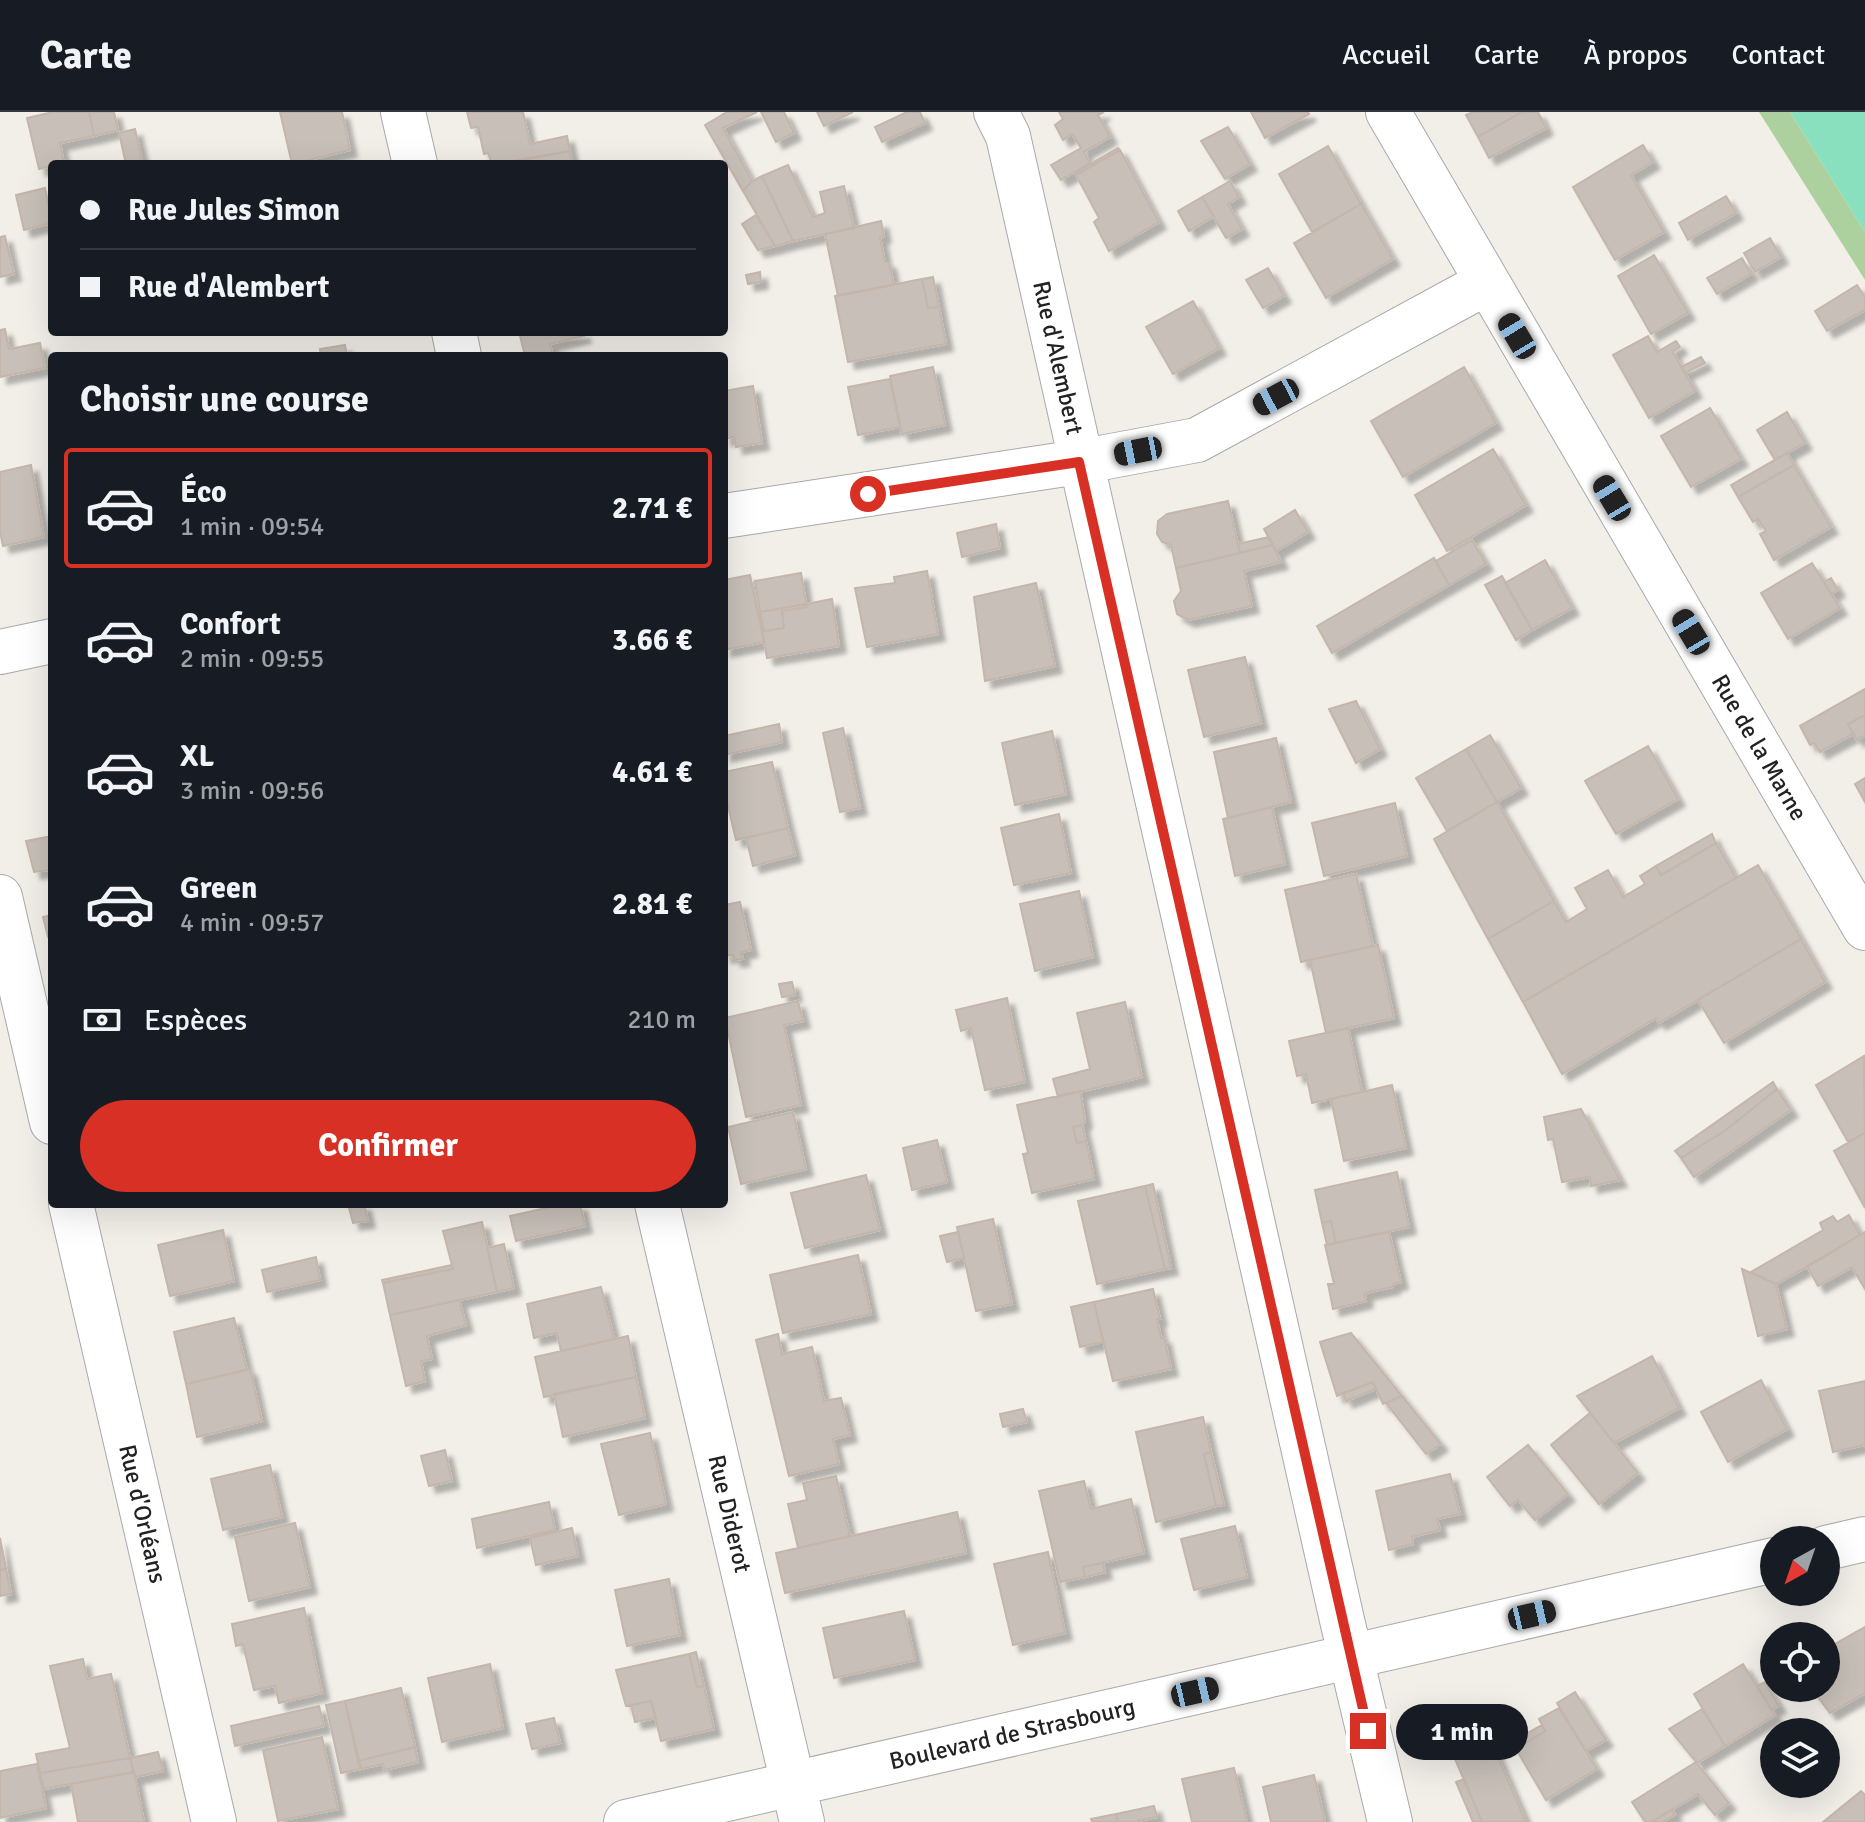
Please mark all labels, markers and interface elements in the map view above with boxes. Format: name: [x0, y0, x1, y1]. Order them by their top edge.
text: Carte: [40, 32, 132, 79]
text: Accueil: [1342, 38, 1430, 72]
text: Carte: [1474, 38, 1539, 72]
text: À propos: [1583, 38, 1688, 72]
text: Contact: [1732, 38, 1825, 72]
text: Rue Jules Simon: [128, 192, 340, 229]
text: Rue d'Alembert: [128, 269, 329, 306]
street label: Rue d'Alembert: [1026, 278, 1090, 437]
car: [1494, 309, 1540, 363]
car: [1249, 375, 1303, 419]
text: Choisir une course: [80, 377, 369, 422]
car: [1112, 435, 1164, 467]
car: [1589, 471, 1635, 525]
icon: car: [84, 472, 156, 544]
text: Éco: [180, 474, 227, 511]
route start: [850, 476, 886, 512]
text: 2.71 €: [612, 490, 692, 527]
text: 1 min · 09:54: [180, 511, 324, 543]
icon: car: [84, 604, 156, 676]
car: [1668, 605, 1714, 659]
text: Confort: [180, 606, 281, 643]
text: 3.66 €: [612, 622, 692, 659]
text: 2 min · 09:55: [180, 643, 324, 675]
street label: Rue de la Marne: [1705, 669, 1814, 826]
icon: car: [84, 736, 156, 808]
text: XL: [180, 738, 214, 775]
text: 4.61 €: [612, 754, 692, 791]
text: 3 min · 09:56: [180, 775, 324, 807]
icon: car: [84, 868, 156, 940]
text: Green: [180, 870, 257, 907]
text: 2.81 €: [612, 886, 692, 923]
text: 4 min · 09:57: [180, 907, 324, 939]
icon: cash: [80, 998, 124, 1042]
text: Espèces: [144, 1002, 247, 1039]
text: 210 m: [627, 1004, 696, 1036]
button: Confirmer: [80, 1100, 696, 1192]
street label: Rue d'Orléans: [112, 1442, 173, 1586]
street label: Rue Diderot: [701, 1452, 758, 1576]
north arrow: [1760, 1526, 1840, 1606]
map controls: [1760, 1526, 1840, 1798]
car: [1506, 1598, 1558, 1632]
button: locate: [1760, 1622, 1840, 1702]
car: [1169, 1675, 1221, 1709]
street label: Boulevard de Strasbourg: [886, 1691, 1138, 1776]
callout: 1 min: [1396, 1703, 1528, 1759]
route end: [1350, 1713, 1386, 1749]
text: 1 min: [1431, 1716, 1493, 1748]
button: layers: [1760, 1718, 1840, 1798]

